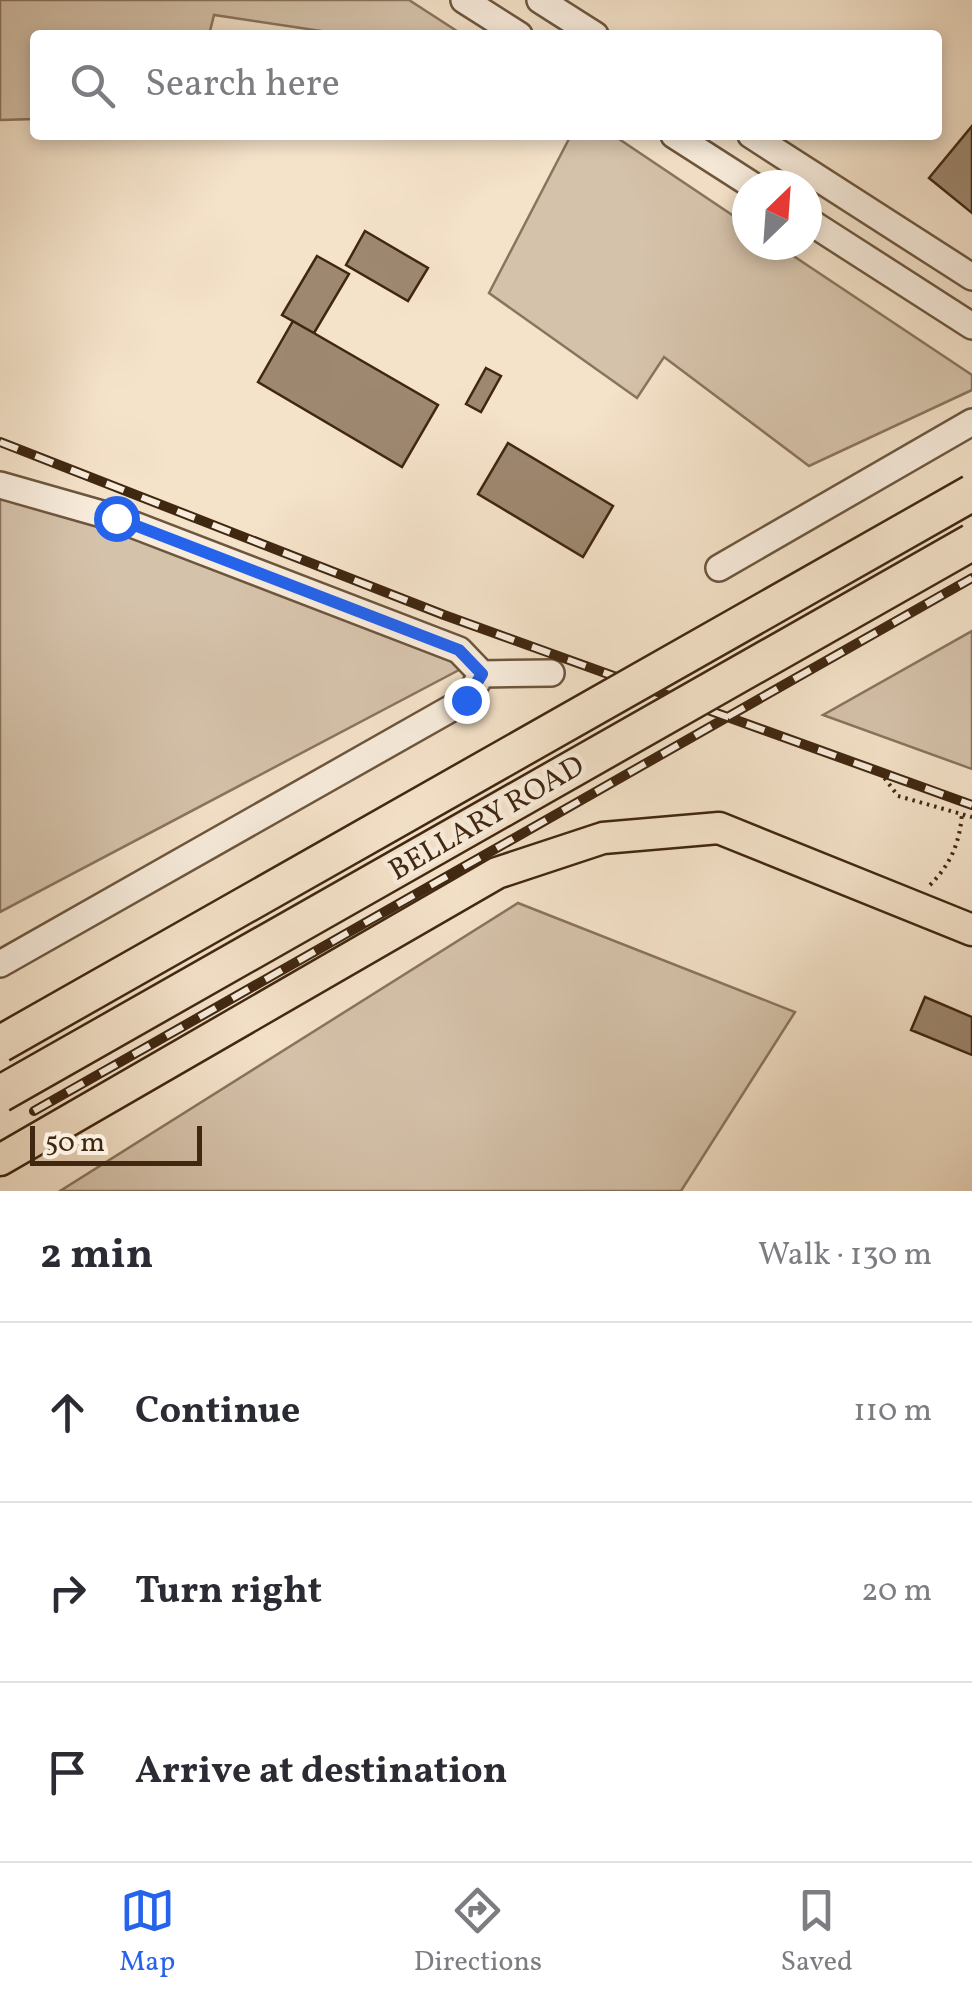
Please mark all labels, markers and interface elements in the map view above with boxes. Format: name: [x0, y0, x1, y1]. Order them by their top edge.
search box: [30, 30, 942, 140]
icon: search: [65, 58, 120, 113]
text: Search here: [145, 59, 340, 112]
north arrow: [732, 170, 822, 260]
route start: [94, 496, 140, 542]
route end: [444, 678, 490, 724]
street label: BELLARY ROAD: [382, 746, 592, 892]
scale bar: [30, 1121, 202, 1166]
text: 50 m: [45, 1124, 105, 1163]
text: 2 min: [40, 1227, 153, 1286]
text: Walk · 130 m: [758, 1234, 932, 1278]
icon: ahead: [40, 1385, 95, 1440]
text: Continue: [135, 1386, 300, 1439]
text: 110 m: [853, 1390, 932, 1434]
icon: right: [40, 1565, 95, 1620]
text: Turn right: [135, 1566, 322, 1619]
text: 20 m: [861, 1570, 932, 1614]
icon: arrive: [40, 1745, 95, 1800]
text: Arrive at destination: [135, 1746, 508, 1799]
tab: Map: [119, 1883, 175, 1982]
tab: Directions: [414, 1883, 542, 1982]
tab: Saved: [781, 1883, 853, 1982]

